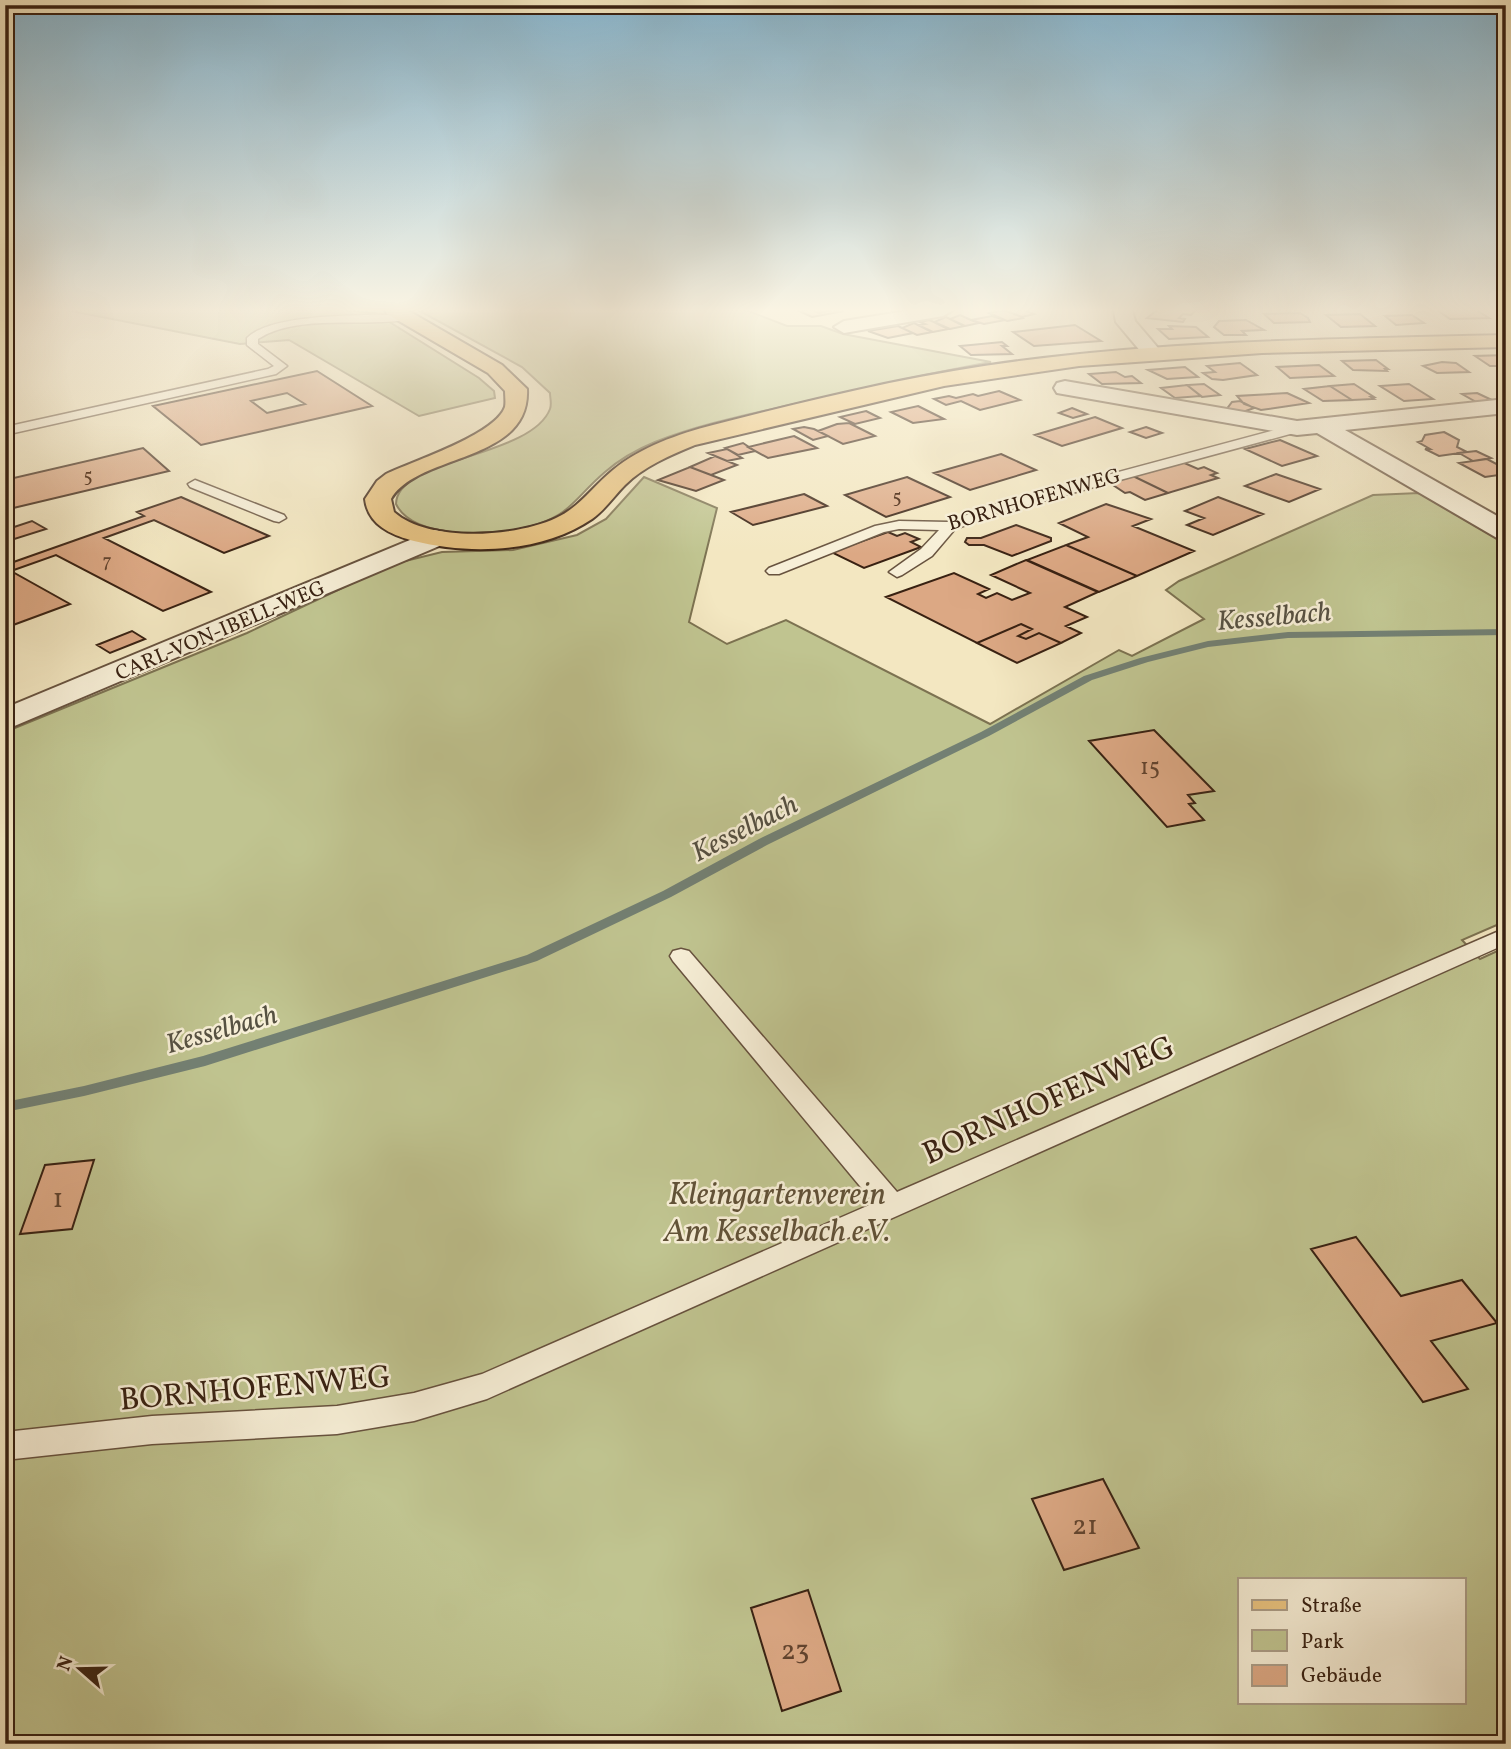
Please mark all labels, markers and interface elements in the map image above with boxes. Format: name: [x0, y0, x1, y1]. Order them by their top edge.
street label: BORNHOFENWEG: [945, 462, 1124, 539]
house number: 5: [83, 464, 93, 490]
house number: 5: [892, 485, 902, 511]
house number: 7: [102, 549, 112, 575]
street label: CARL-VON-IBELL-WEG: [111, 574, 330, 689]
water label: Kesselbach: [1215, 593, 1333, 642]
house number: 15: [1140, 752, 1160, 784]
water label: Kesselbach: [685, 786, 805, 873]
water label: Kesselbach: [161, 996, 282, 1065]
street label: BORNHOFENWEG: [916, 1026, 1182, 1177]
park label: Kleingartenverein Am Kesselbach e.V.: [663, 1174, 890, 1255]
house number: 1: [53, 1180, 63, 1219]
street label: BORNHOFENWEG: [118, 1356, 393, 1424]
house number: 21: [1072, 1507, 1098, 1546]
legend: [1238, 1578, 1466, 1704]
text: Straße: [1301, 1592, 1362, 1621]
text: Park: [1301, 1628, 1344, 1657]
house number: 23: [781, 1632, 809, 1671]
north arrow: [46, 1634, 116, 1704]
text: N: [51, 1653, 81, 1675]
text: Gebäude: [1301, 1662, 1382, 1691]

